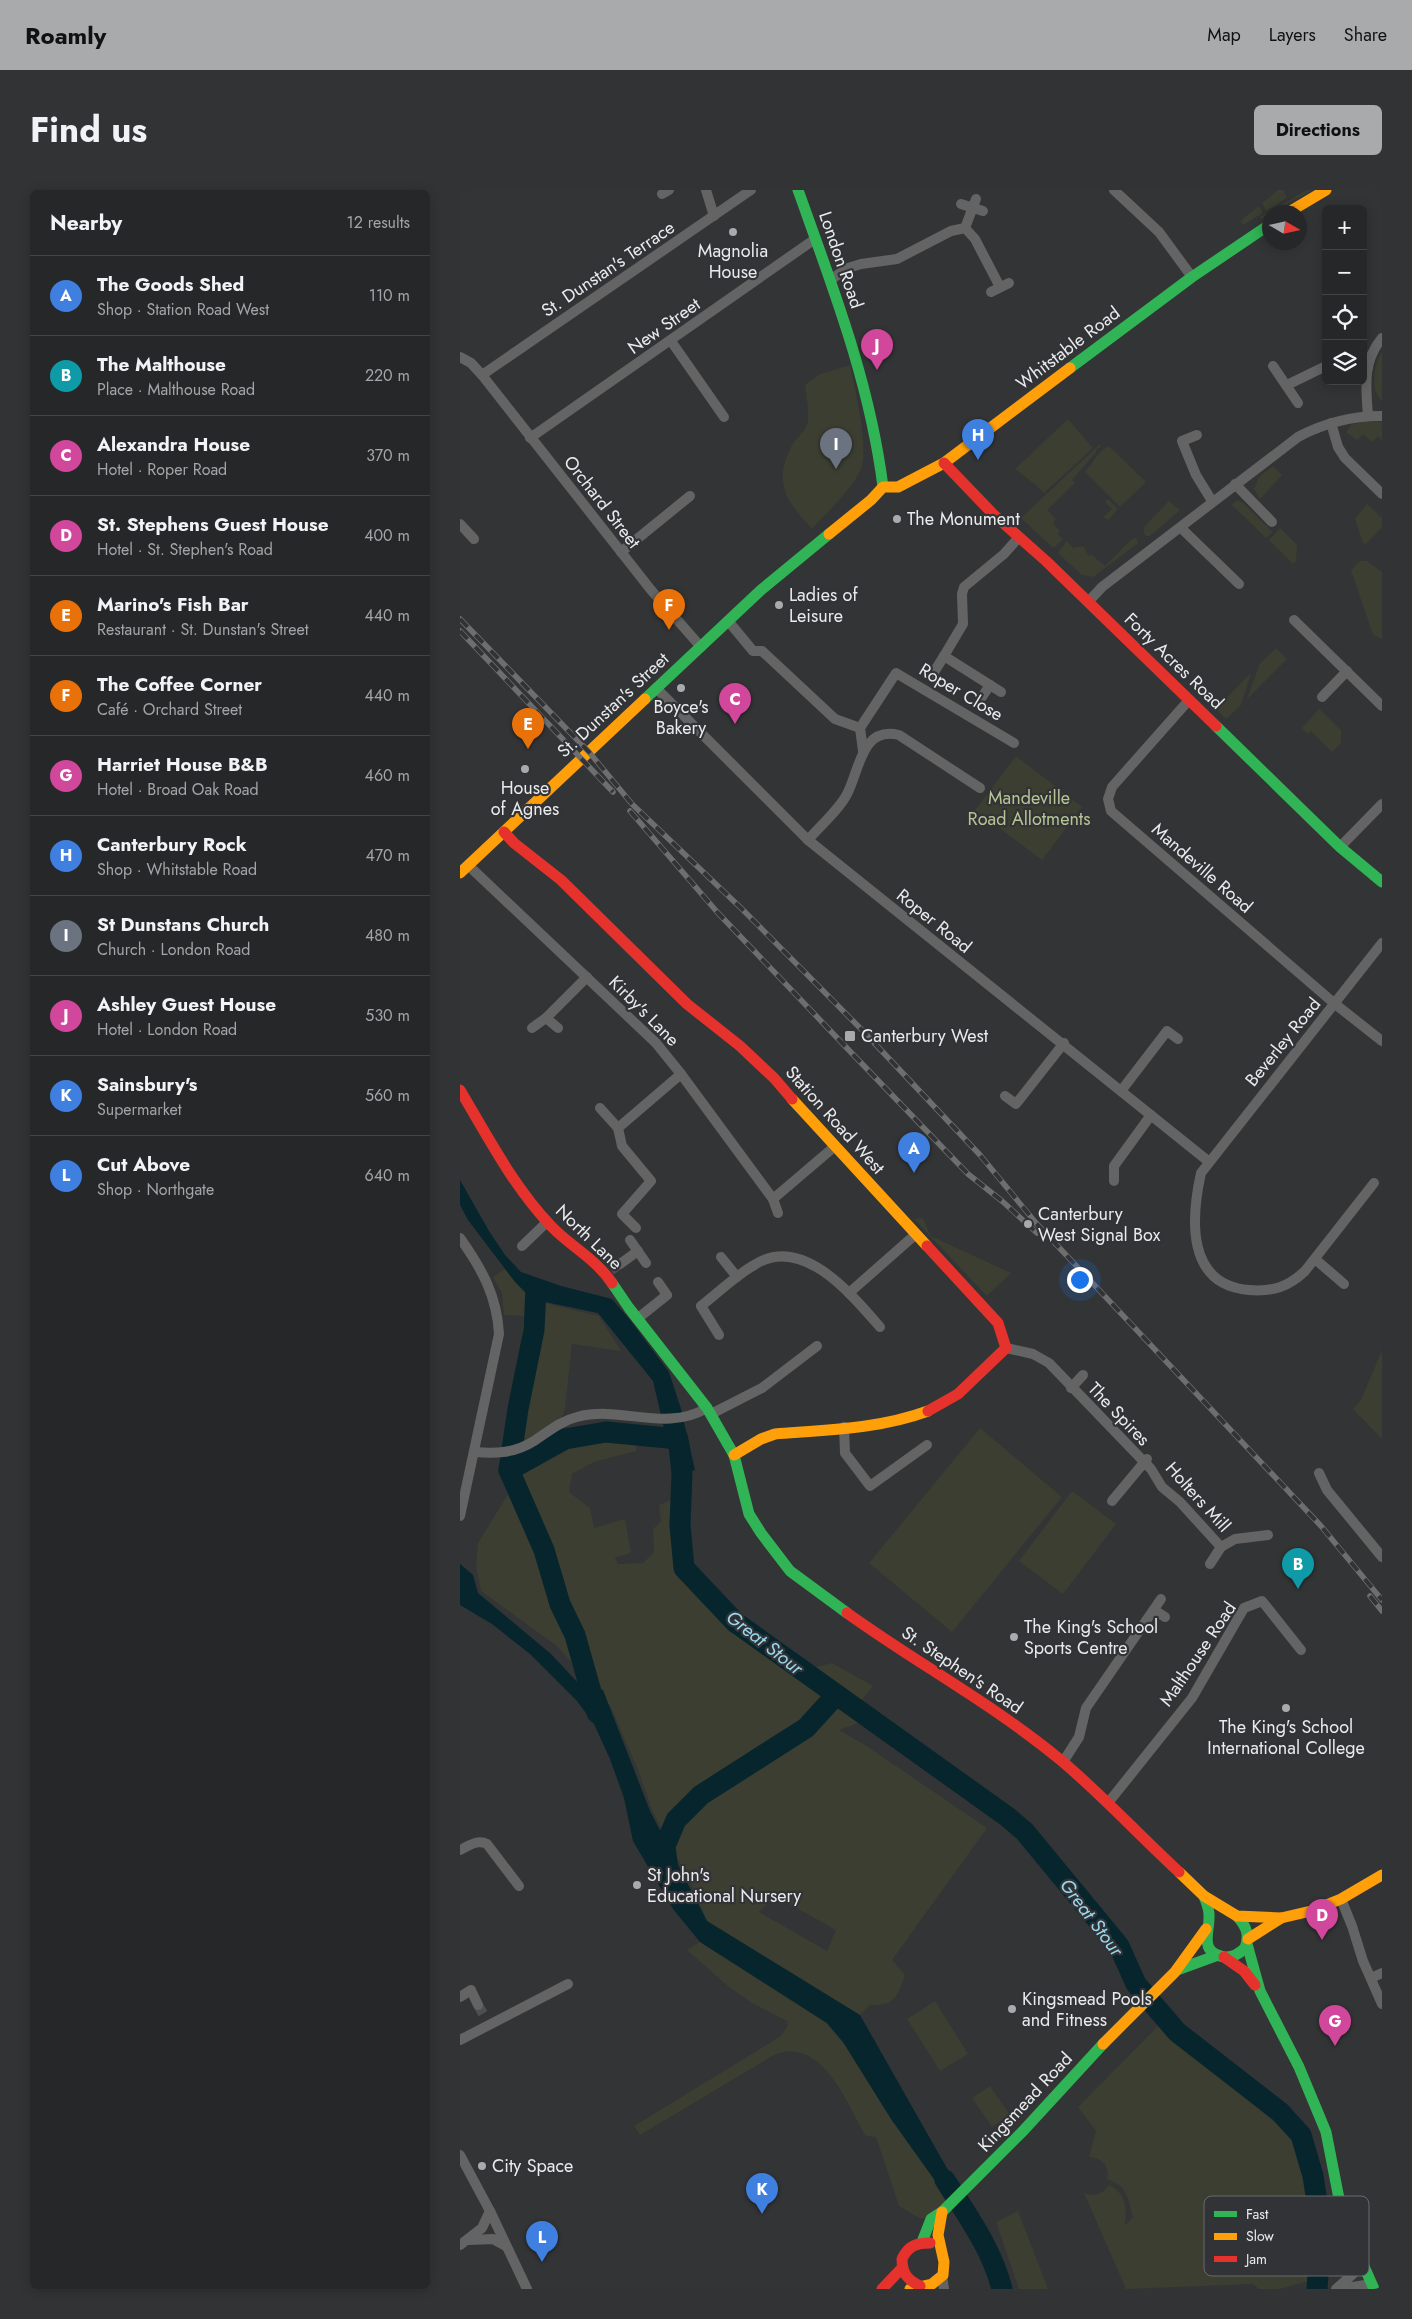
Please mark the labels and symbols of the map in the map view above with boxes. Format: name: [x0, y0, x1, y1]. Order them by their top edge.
north arrow: [1262, 205, 1307, 250]
street label: London Road: [812, 208, 870, 312]
street label: St. Dunstan's Terrace: [536, 215, 680, 323]
marker: Magnolia House: [727, 226, 739, 238]
place label: Magnolia House: [698, 238, 768, 285]
street label: New Street: [622, 291, 706, 361]
street label: Whitstable Road: [1010, 300, 1126, 396]
pin: J: [861, 329, 893, 370]
pin: H: [962, 419, 994, 460]
pin: I: [820, 428, 852, 469]
street label: Orchard Street: [557, 450, 647, 555]
place label: The Monument: [907, 506, 1021, 532]
marker: The Monument: [891, 513, 903, 525]
place label: Ladies of Leisure: [789, 582, 858, 629]
pin: F: [653, 589, 685, 630]
marker: Ladies of Leisure: [773, 599, 785, 611]
street label: Forty Acres Road: [1118, 607, 1230, 715]
street label: St. Dunstan's Street: [551, 646, 675, 764]
street label: Roper Close: [914, 657, 1008, 727]
marker: Boyce's Bakery: [675, 682, 687, 694]
pin: C: [719, 683, 751, 724]
place label: Boyce's Bakery: [653, 694, 709, 741]
pin: E: [512, 708, 544, 749]
marker: House of Agnes: [519, 763, 531, 775]
place label: House of Agnes: [491, 775, 559, 822]
park label: Mandeville Road Allotments: [968, 785, 1090, 832]
street label: Mandeville Road: [1146, 817, 1258, 919]
street label: Roper Road: [891, 883, 977, 959]
street label: Kirby's Lane: [603, 970, 685, 1052]
street label: Beverley Road: [1239, 992, 1327, 1092]
place label: Canterbury West: [861, 1023, 989, 1049]
marker: Canterbury West: [843, 1029, 857, 1043]
street label: Station Road West: [779, 1060, 891, 1180]
pin: A: [898, 1132, 930, 1173]
street label: North Lane: [550, 1198, 628, 1276]
place label: Canterbury West Signal Box: [1038, 1201, 1161, 1248]
marker: Canterbury West Signal Box: [1022, 1218, 1034, 1230]
your location: [1067, 1267, 1093, 1293]
street label: The Spires: [1082, 1376, 1156, 1452]
street label: Holters Mill: [1159, 1456, 1237, 1538]
pin: B: [1282, 1548, 1314, 1589]
street label: Malthouse Road: [1153, 1596, 1243, 1712]
water label: Great Stour: [720, 1604, 810, 1682]
place label: The King's School Sports Centre: [1024, 1614, 1158, 1661]
street label: St. Stephen's Road: [896, 1620, 1028, 1720]
marker: The King's School Sports Centre: [1008, 1631, 1020, 1643]
marker: The King's School International College: [1280, 1702, 1292, 1714]
place label: The King's School International College: [1207, 1714, 1365, 1761]
place label: St John's Educational Nursery: [647, 1862, 801, 1909]
water label: Great Stour: [1053, 1873, 1131, 1963]
marker: St John's Educational Nursery: [631, 1879, 643, 1891]
pin: D: [1306, 1899, 1338, 1940]
place label: Kingsmead Pools and Fitness: [1022, 1986, 1152, 2033]
marker: Kingsmead Pools and Fitness: [1006, 2003, 1018, 2015]
pin: G: [1319, 2005, 1351, 2046]
street label: Kingsmead Road: [972, 2046, 1078, 2158]
place label: City Space: [492, 2153, 573, 2179]
marker: City Space: [476, 2160, 488, 2172]
pin: K: [746, 2173, 778, 2214]
legend: [1204, 2196, 1369, 2276]
text: Fast: [1246, 2204, 1269, 2224]
pin: L: [526, 2221, 558, 2262]
text: Slow: [1246, 2226, 1274, 2246]
text: Jam: [1244, 2249, 1267, 2269]

